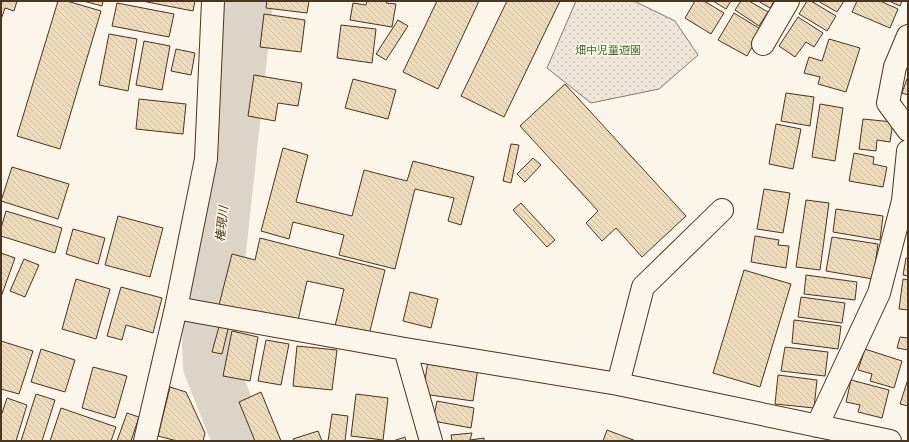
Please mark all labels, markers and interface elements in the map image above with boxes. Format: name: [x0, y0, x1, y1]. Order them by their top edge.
park label: 畑中児童遊園: [575, 44, 641, 57]
water label: 権現川: [213, 203, 231, 243]

